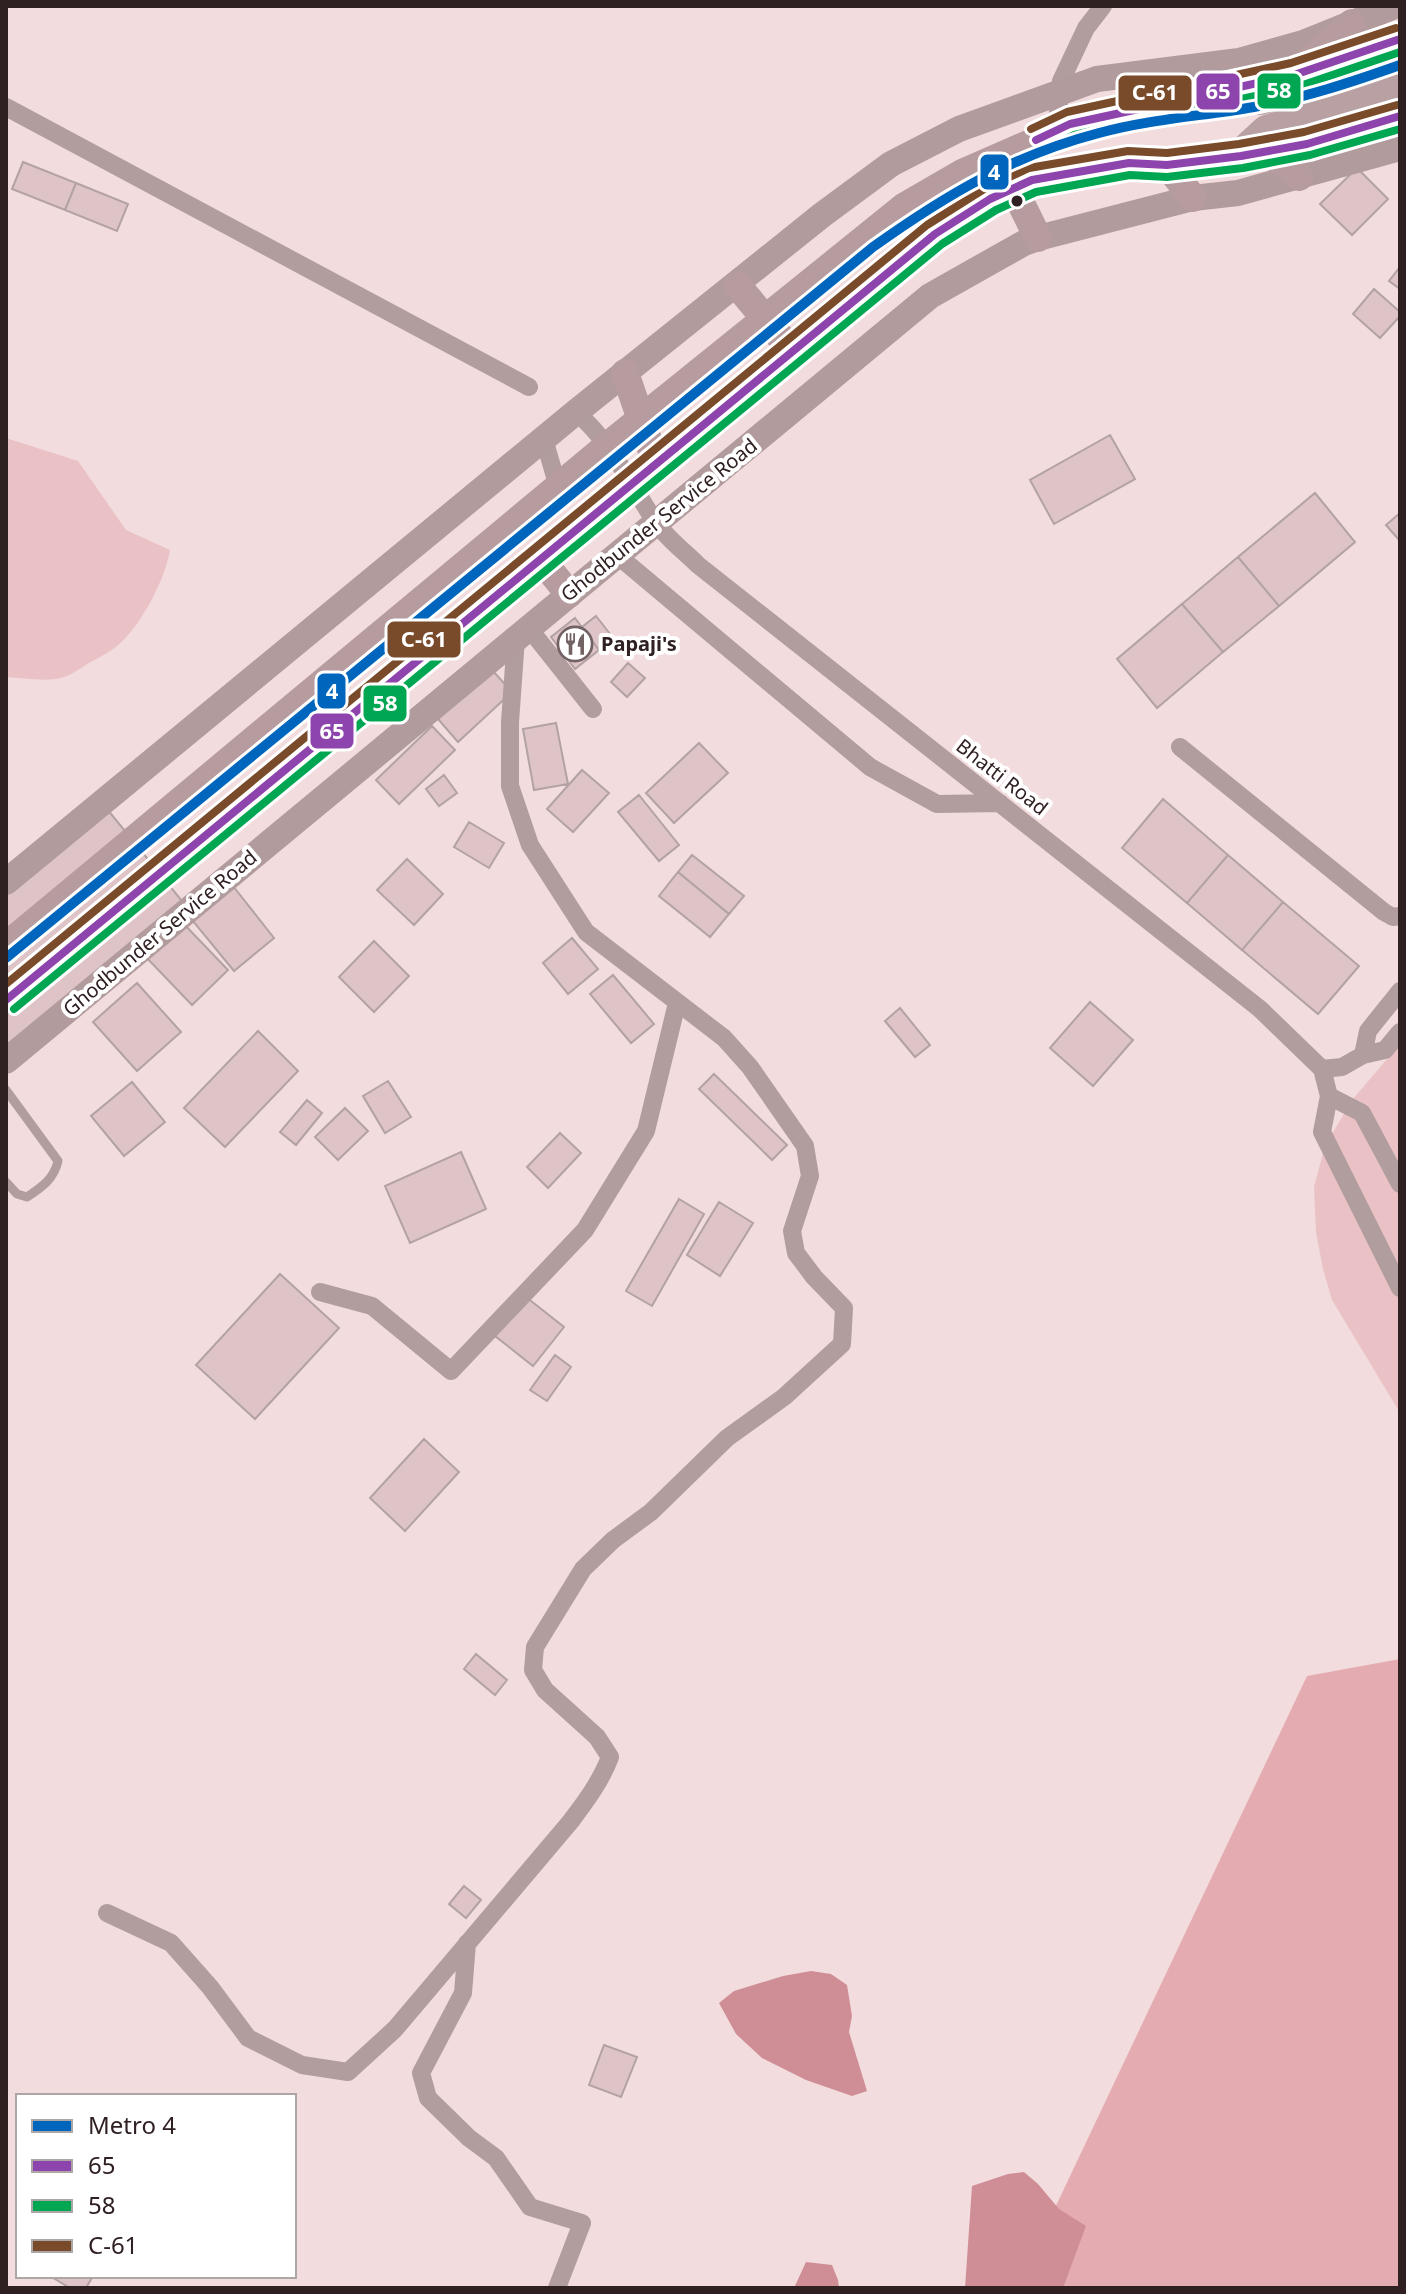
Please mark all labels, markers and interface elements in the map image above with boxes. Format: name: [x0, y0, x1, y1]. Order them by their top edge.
line badge: 65: [1195, 72, 1241, 111]
line badge: 58: [1256, 72, 1302, 110]
line badge: C-61: [1117, 74, 1193, 112]
text: 58: [1266, 74, 1292, 104]
text: 65: [1205, 75, 1231, 105]
text: C-61: [1132, 76, 1178, 106]
line badge: 4: [979, 153, 1010, 191]
text: 4: [988, 156, 1001, 186]
unlabelled marker: [1009, 193, 1025, 209]
street label: Ghodbunder Service Road: [555, 432, 763, 607]
line badge: C-61: [386, 620, 462, 659]
text: C-61: [401, 623, 447, 653]
restaurant icon: Papaji's: [556, 625, 594, 663]
place label: Papaji's: [601, 630, 677, 657]
line badge: 4: [316, 672, 347, 710]
text: 4: [326, 675, 339, 705]
line badge: 58: [362, 684, 408, 723]
text: 58: [372, 687, 398, 717]
line badge: 65: [309, 712, 355, 750]
text: 65: [319, 715, 345, 745]
street label: Bhatti Road: [951, 732, 1054, 821]
street label: Ghodbunder Service Road: [57, 843, 262, 1022]
legend: [16, 2094, 296, 2278]
text: Metro 4: [88, 2108, 176, 2141]
text: 65: [88, 2148, 115, 2181]
text: 58: [88, 2188, 115, 2221]
text: C-61: [88, 2228, 138, 2261]

